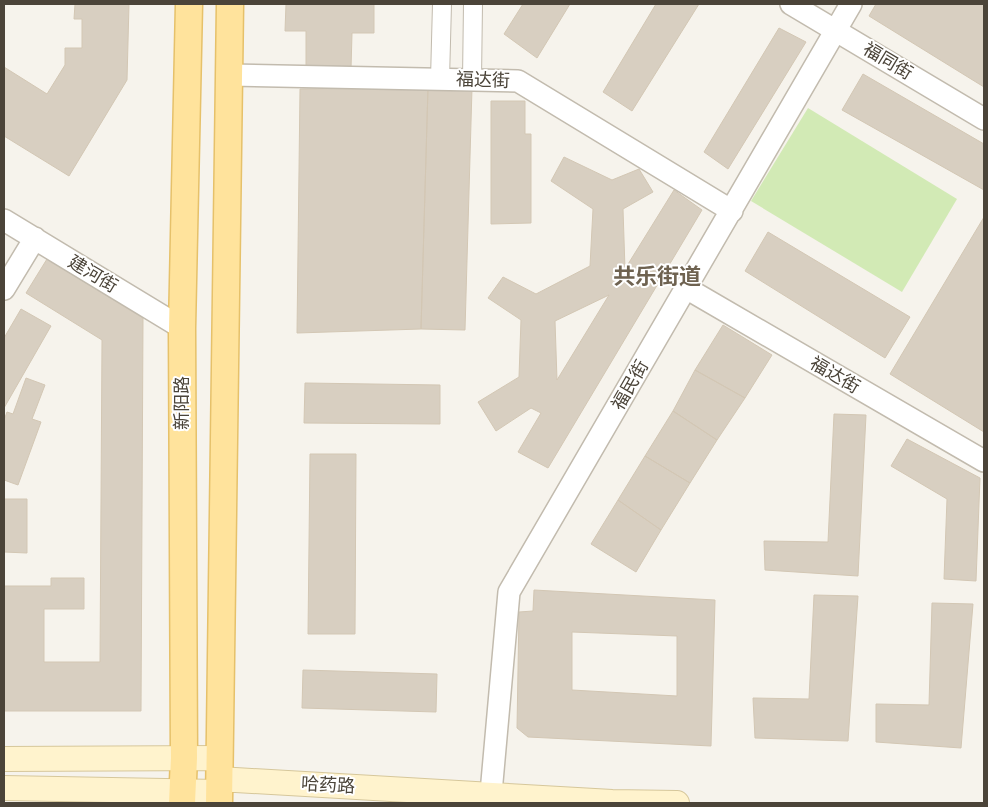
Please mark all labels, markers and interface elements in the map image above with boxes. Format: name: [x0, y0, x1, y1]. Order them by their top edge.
street label: 福同街: [858, 36, 918, 86]
street label: 福达街: [456, 66, 510, 94]
street label: 建河街: [63, 249, 123, 299]
district label: 共乐街道: [613, 260, 701, 292]
street label: 福达街: [805, 350, 865, 400]
street label: 福民街: [605, 355, 655, 415]
street label: 新阳路: [169, 376, 195, 430]
street label: 哈药路: [300, 771, 356, 799]

